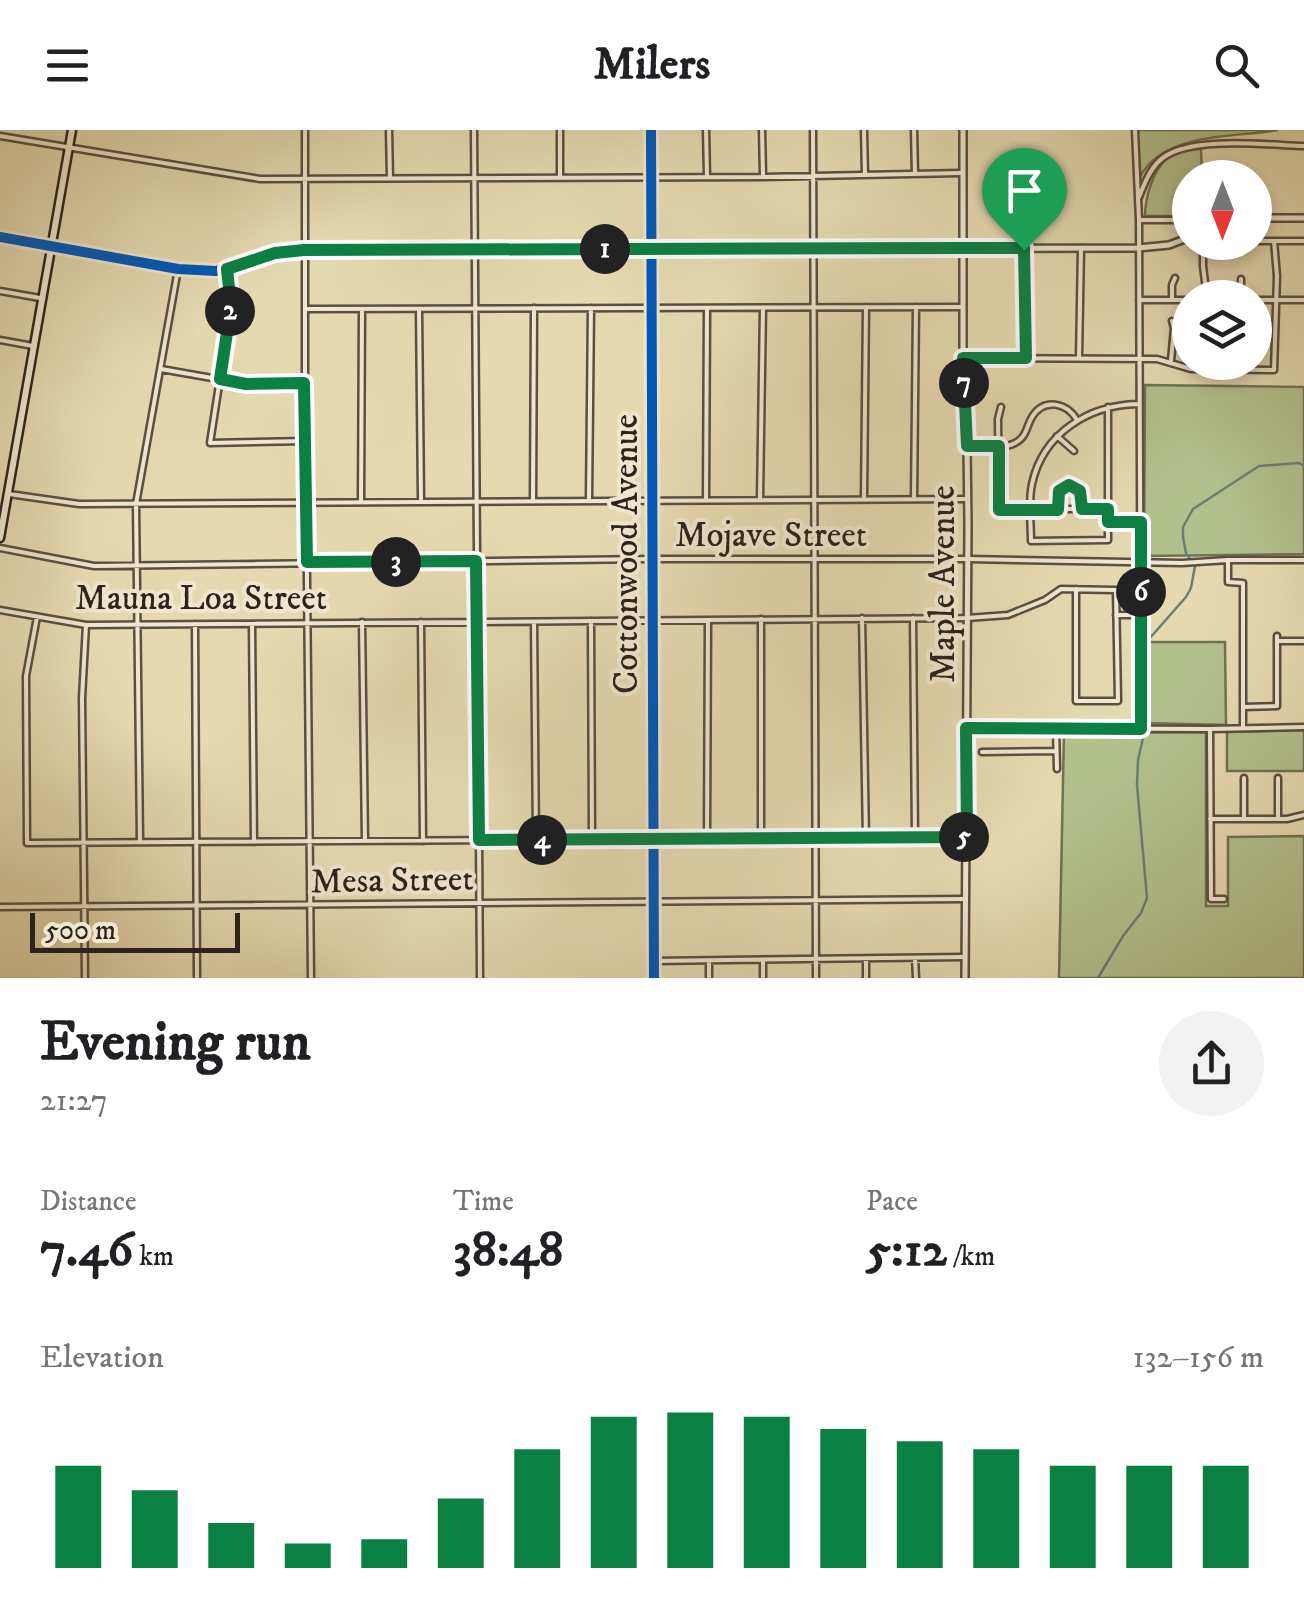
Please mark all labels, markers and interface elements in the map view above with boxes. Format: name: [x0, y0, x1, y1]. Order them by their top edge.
text: Milers: [594, 37, 710, 93]
icon: menu: [40, 38, 95, 93]
icon: search: [1209, 38, 1264, 93]
pin: [982, 148, 1067, 251]
north arrow: [1172, 160, 1272, 260]
map controls: [1172, 160, 1272, 380]
icon: arrive: [997, 163, 1052, 218]
pin: 1: [580, 224, 630, 274]
text: 1: [600, 231, 610, 266]
button: layers: [1172, 280, 1272, 380]
pin: 2: [205, 286, 255, 336]
text: 2: [223, 293, 237, 328]
pin: 7: [939, 358, 989, 408]
text: 7: [957, 365, 971, 400]
street label: Cottonwood Avenue: [605, 414, 649, 694]
street label: Maple Avenue: [922, 485, 966, 683]
street label: Mojave Street: [675, 514, 867, 558]
pin: 3: [371, 537, 421, 587]
text: 3: [391, 544, 401, 579]
pin: 6: [1116, 567, 1166, 617]
text: 6: [1134, 574, 1148, 609]
street label: Mauna Loa Street: [75, 577, 327, 621]
pin: 5: [939, 812, 989, 862]
pin: 4: [517, 815, 567, 865]
text: 5: [957, 819, 971, 854]
text: 4: [534, 822, 550, 857]
street label: Mesa Street: [310, 858, 474, 904]
scale bar: [30, 908, 240, 953]
text: 500 m: [45, 913, 116, 948]
text: Evening run: [40, 1009, 311, 1078]
button: share: [1159, 1011, 1264, 1116]
text: 21:27: [40, 1081, 108, 1121]
text: Distance: [40, 1184, 136, 1219]
text: Time: [453, 1184, 514, 1219]
text: Pace: [866, 1184, 918, 1219]
text: 7.46: [40, 1219, 133, 1282]
text: 38:48: [453, 1219, 564, 1282]
text: 5:12: [866, 1219, 947, 1282]
text: km: [133, 1239, 174, 1274]
text: /km: [947, 1239, 995, 1274]
text: Elevation: [40, 1338, 164, 1378]
text: 132–156 m: [1133, 1338, 1264, 1378]

